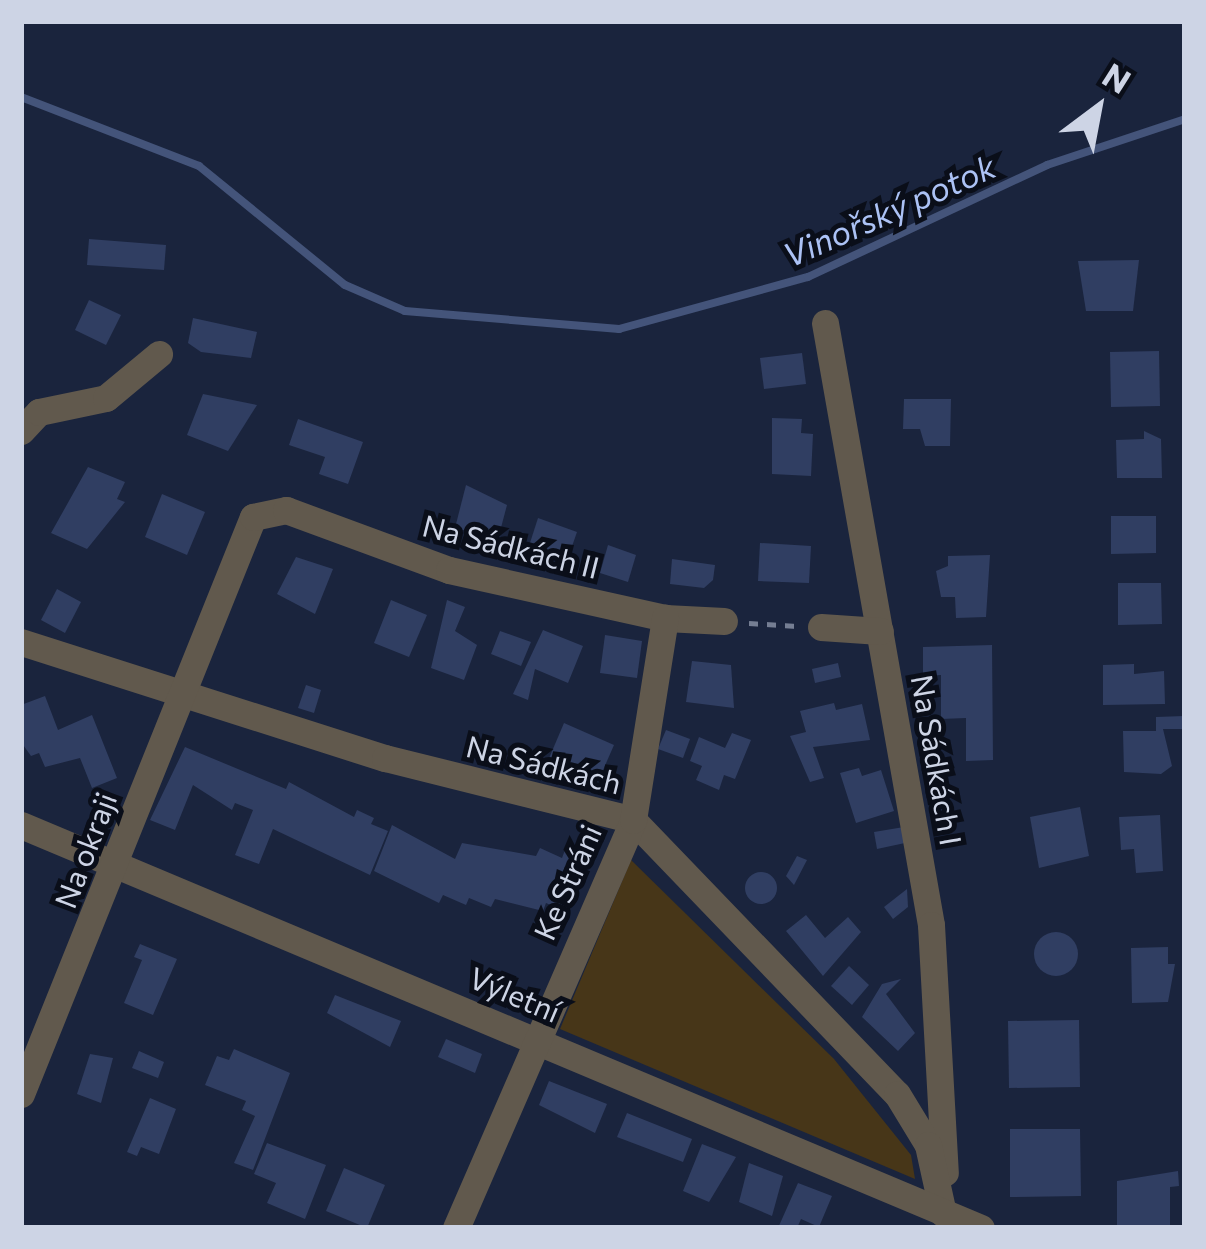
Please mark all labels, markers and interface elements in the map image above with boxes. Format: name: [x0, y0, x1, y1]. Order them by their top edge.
north arrow: [1038, 48, 1158, 168]
text: N: [1096, 53, 1139, 101]
water label: Vinořský potok: [777, 145, 1001, 275]
street label: Na Sádkách II: [419, 507, 603, 585]
street label: Na Sádkách I: [904, 672, 970, 848]
street label: Na Sádkách: [463, 727, 625, 801]
street label: Na okraji: [47, 787, 123, 913]
street label: Ke Stráni: [526, 819, 608, 945]
street label: Výletní: [464, 959, 566, 1029]

